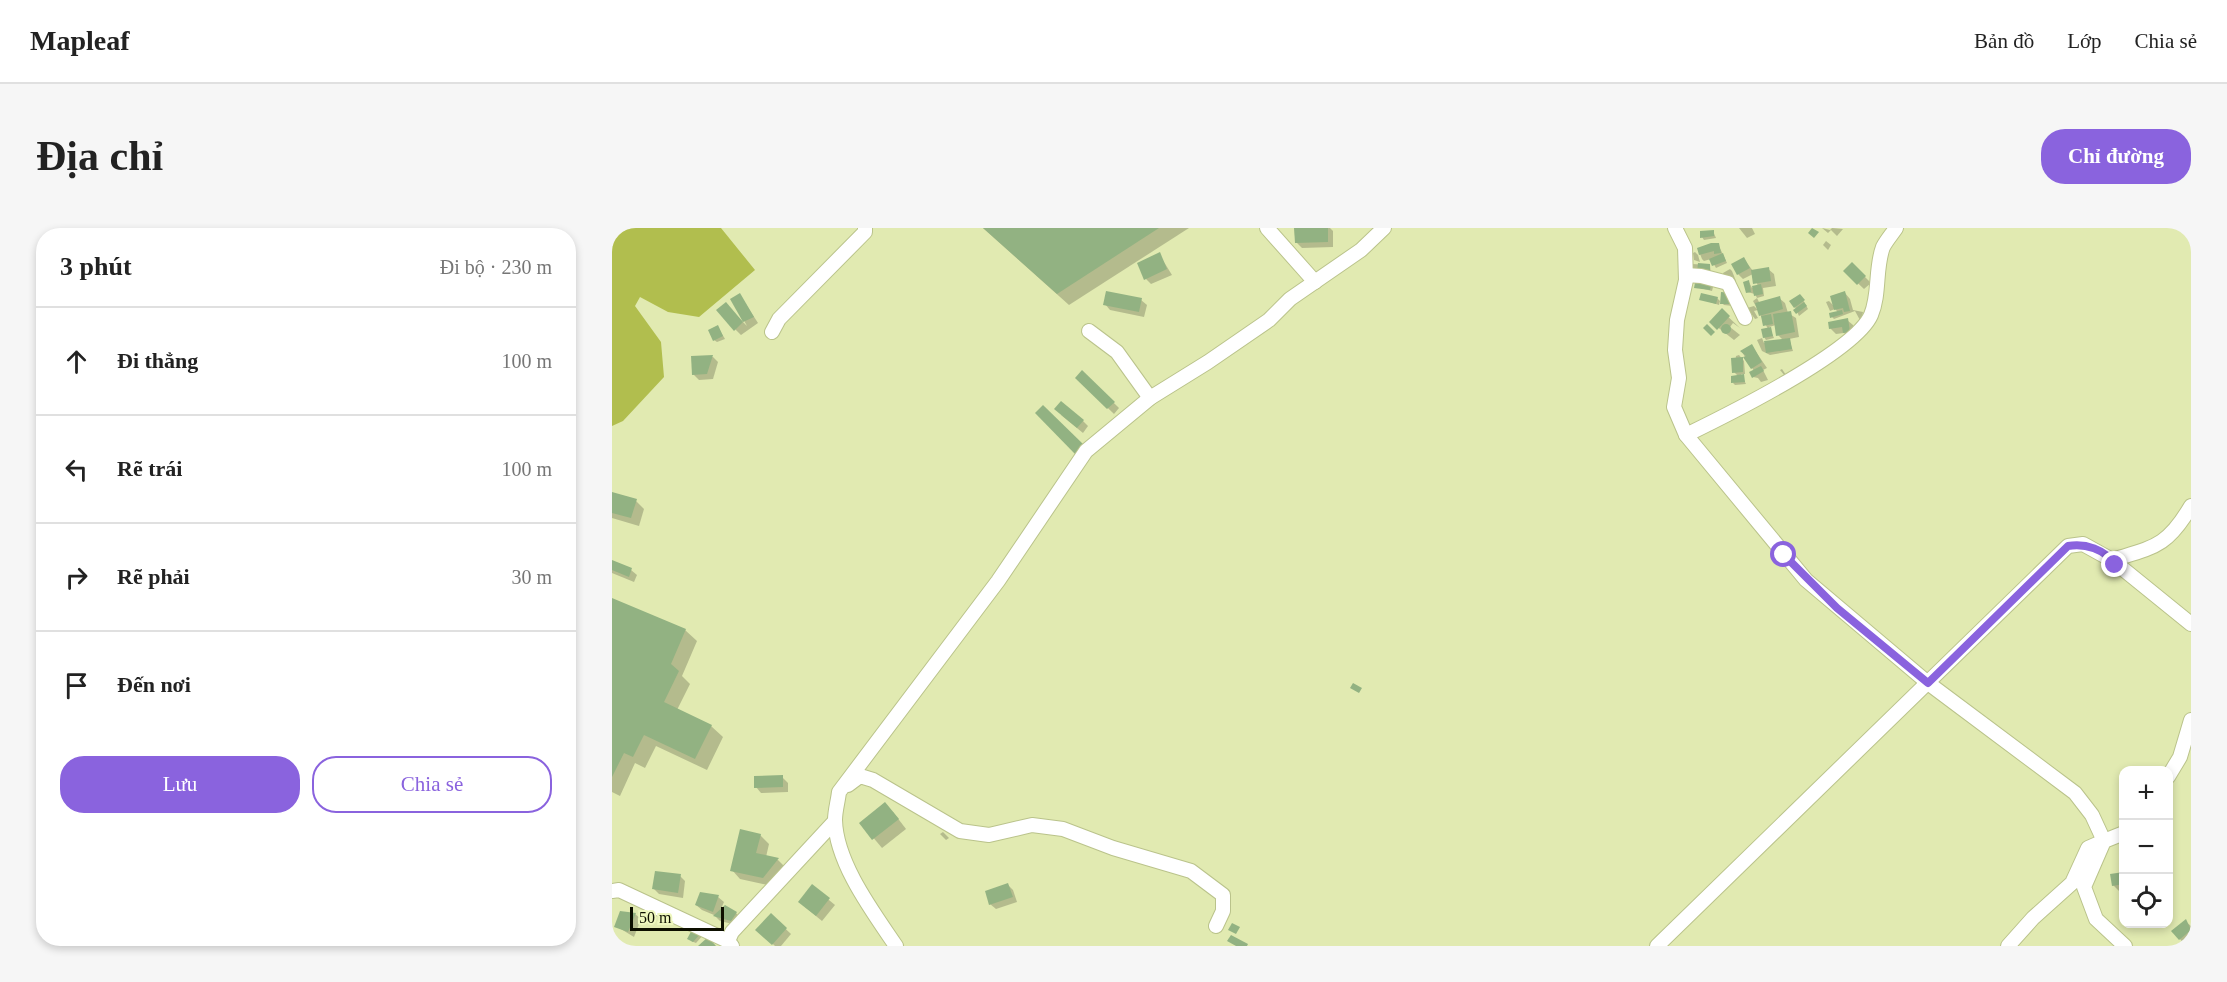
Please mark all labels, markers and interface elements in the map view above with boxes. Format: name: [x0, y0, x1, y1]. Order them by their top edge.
text: Mapleaf: [30, 25, 130, 56]
text: Bản đồ: [1974, 29, 2034, 53]
text: Lớp: [2067, 29, 2102, 53]
text: Chia sẻ: [2135, 29, 2197, 53]
button: Chỉ đường: [2041, 129, 2191, 184]
text: Địa chỉ: [36, 133, 163, 179]
text: 3 phút: [60, 252, 132, 281]
text: Đi bộ · 230 m: [440, 256, 552, 278]
icon: ahead: [60, 345, 93, 378]
text: Đi thẳng: [117, 348, 198, 373]
text: 100 m: [501, 350, 552, 372]
icon: left: [60, 453, 93, 486]
text: Rẽ trái: [117, 456, 182, 481]
text: 100 m: [501, 458, 552, 480]
route start: [1770, 541, 1796, 567]
route end: [2101, 551, 2127, 577]
icon: right: [60, 561, 93, 594]
text: Rẽ phải: [117, 564, 190, 589]
text: 30 m: [511, 566, 552, 588]
icon: arrive: [60, 669, 93, 702]
text: Đến nơi: [117, 672, 191, 697]
button: Lưu: [60, 756, 300, 813]
button: Chia sẻ: [312, 756, 552, 813]
map controls: [2119, 766, 2173, 928]
button: +: [2119, 766, 2173, 820]
button: −: [2119, 820, 2173, 874]
button: locate: [2119, 874, 2173, 928]
scale bar: [630, 904, 724, 932]
text: 50 m: [639, 909, 671, 926]

